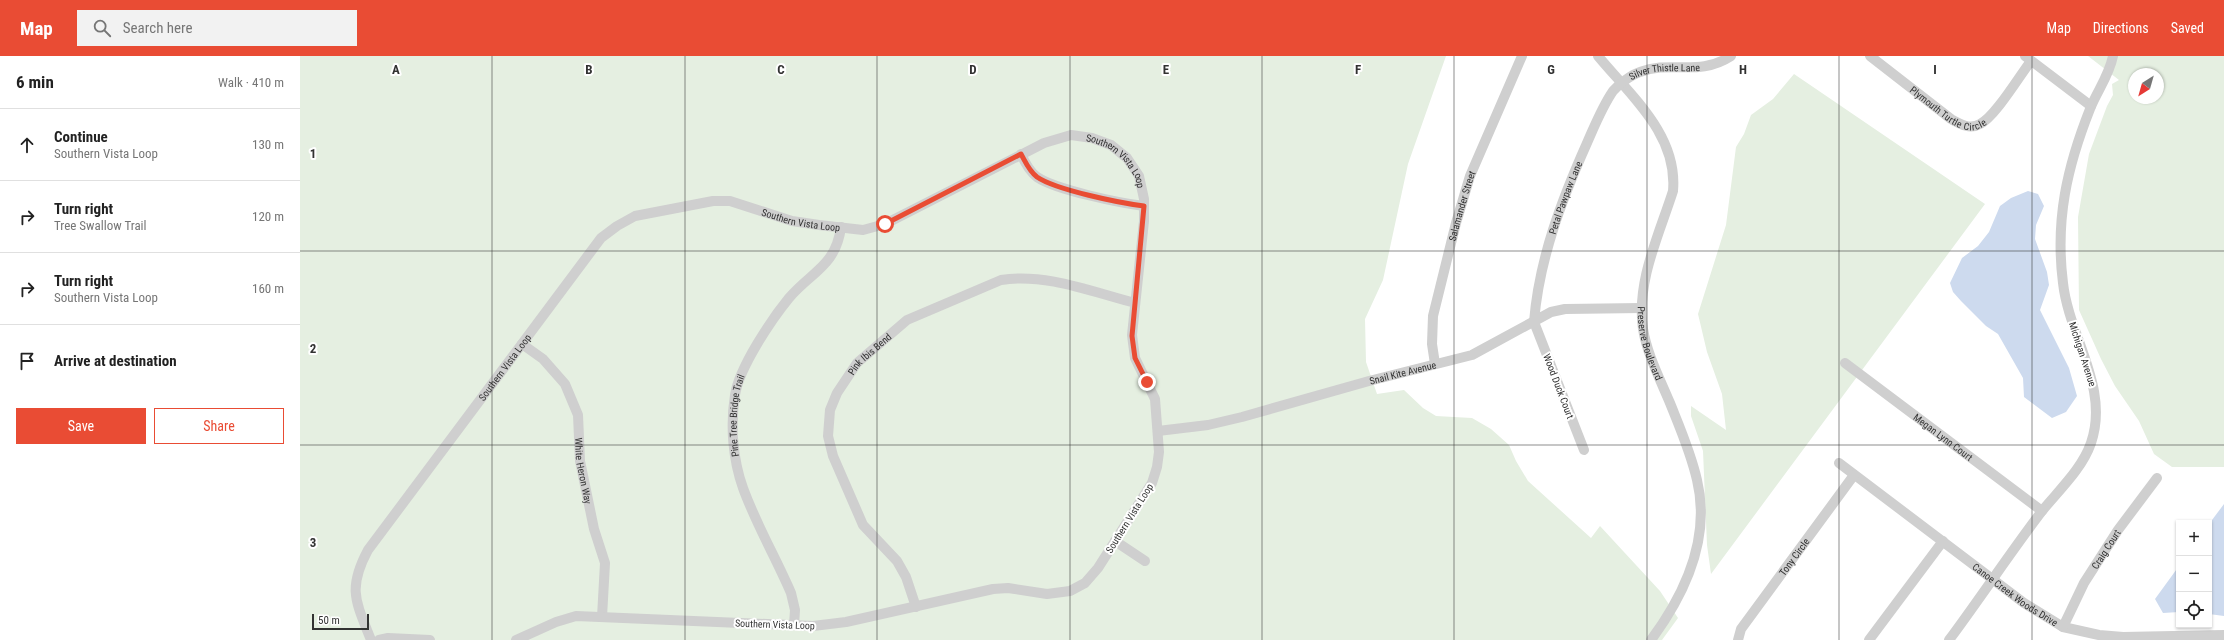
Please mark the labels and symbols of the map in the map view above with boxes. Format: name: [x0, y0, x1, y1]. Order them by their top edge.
text: A: [392, 62, 400, 77]
text: B: [585, 62, 593, 77]
text: C: [777, 62, 785, 77]
text: D: [969, 62, 977, 77]
text: E: [1163, 62, 1170, 77]
text: F: [1355, 62, 1361, 77]
text: G: [1547, 62, 1555, 77]
street label: Silver Thistle Lane: [1627, 62, 1701, 82]
text: H: [1739, 62, 1747, 77]
text: I: [1933, 62, 1937, 77]
north arrow: [2128, 68, 2164, 104]
street label: Plymouth Turtle Circle: [1908, 84, 1989, 133]
street label: Southern Vista Loop: [1086, 132, 1146, 189]
text: 1: [310, 146, 316, 161]
street label: Petal Pawpaw Lane: [1547, 159, 1584, 236]
street label: Salamander Street: [1447, 169, 1478, 242]
street label: Southern Vista Loop: [760, 207, 841, 233]
route start: [876, 215, 894, 233]
street label: Preserve Boulevard: [1636, 306, 1664, 382]
street label: Michigan Avenue: [2067, 320, 2098, 388]
street label: Pink Ibis Bend: [846, 331, 894, 377]
street label: Southern Vista Loop: [477, 332, 533, 403]
text: 2: [310, 341, 317, 356]
street label: Wood Duck Court: [1541, 352, 1576, 420]
street label: Snail Kite Avenue: [1368, 359, 1438, 387]
street label: Pine Tree Bridge Trail: [728, 373, 747, 458]
route end: [1138, 373, 1156, 391]
street label: Megan Lynn Court: [1911, 411, 1975, 463]
street label: White Heron Way: [573, 437, 594, 505]
street label: Southern Vista Loop: [1104, 481, 1155, 555]
street label: Craig Court: [2089, 528, 2123, 571]
text: 3: [310, 535, 316, 550]
street label: Tony Circle: [1777, 536, 1812, 578]
street label: Canoe Creek Woods Drive: [1970, 561, 2060, 629]
scale bar: [312, 612, 369, 631]
street label: Southern Vista Loop: [735, 618, 815, 631]

